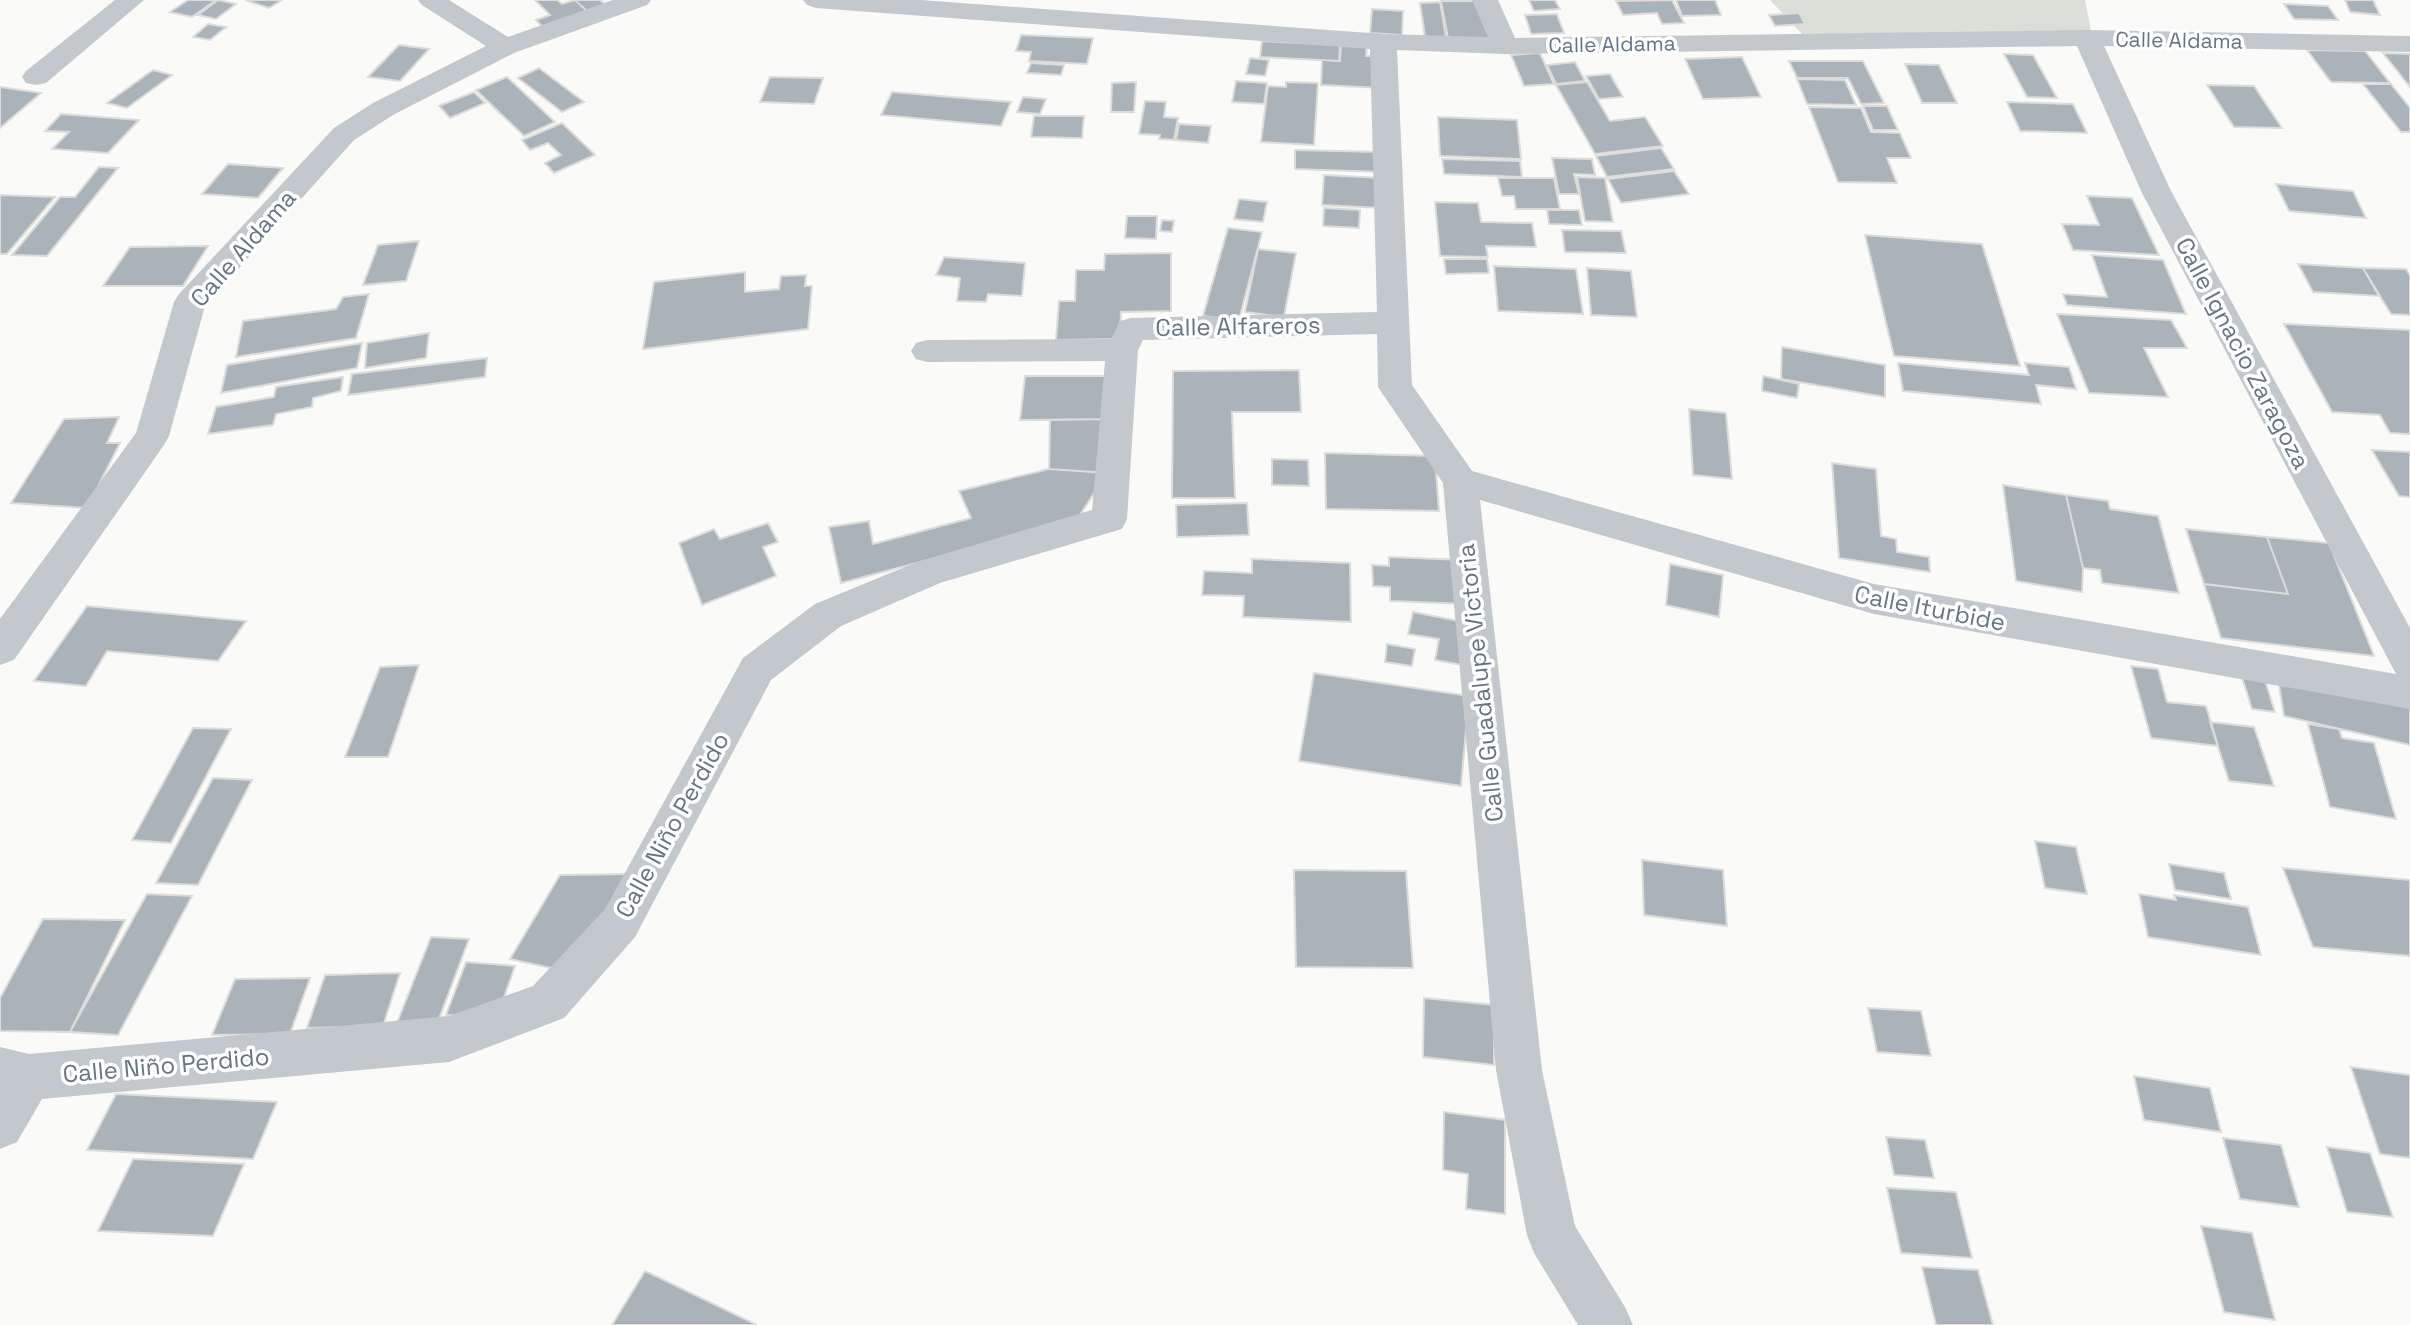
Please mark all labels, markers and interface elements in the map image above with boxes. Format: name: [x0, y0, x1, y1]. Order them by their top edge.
street label: Calle Aldama: [2115, 25, 2243, 55]
street label: Calle Aldama: [1548, 29, 1676, 59]
street label: Calle Aldama: [184, 183, 303, 313]
street label: Calle Ignacio Zaragoza: [2169, 232, 2317, 474]
street label: Calle Alfareros: [1155, 309, 1321, 343]
street label: Calle Guadalupe Victoria: [1450, 542, 1510, 824]
street label: Calle Iturbide: [1852, 578, 2008, 638]
street label: Calle Niño Perdido: [608, 727, 736, 923]
street label: Calle Niño Perdido: [61, 1041, 271, 1089]

